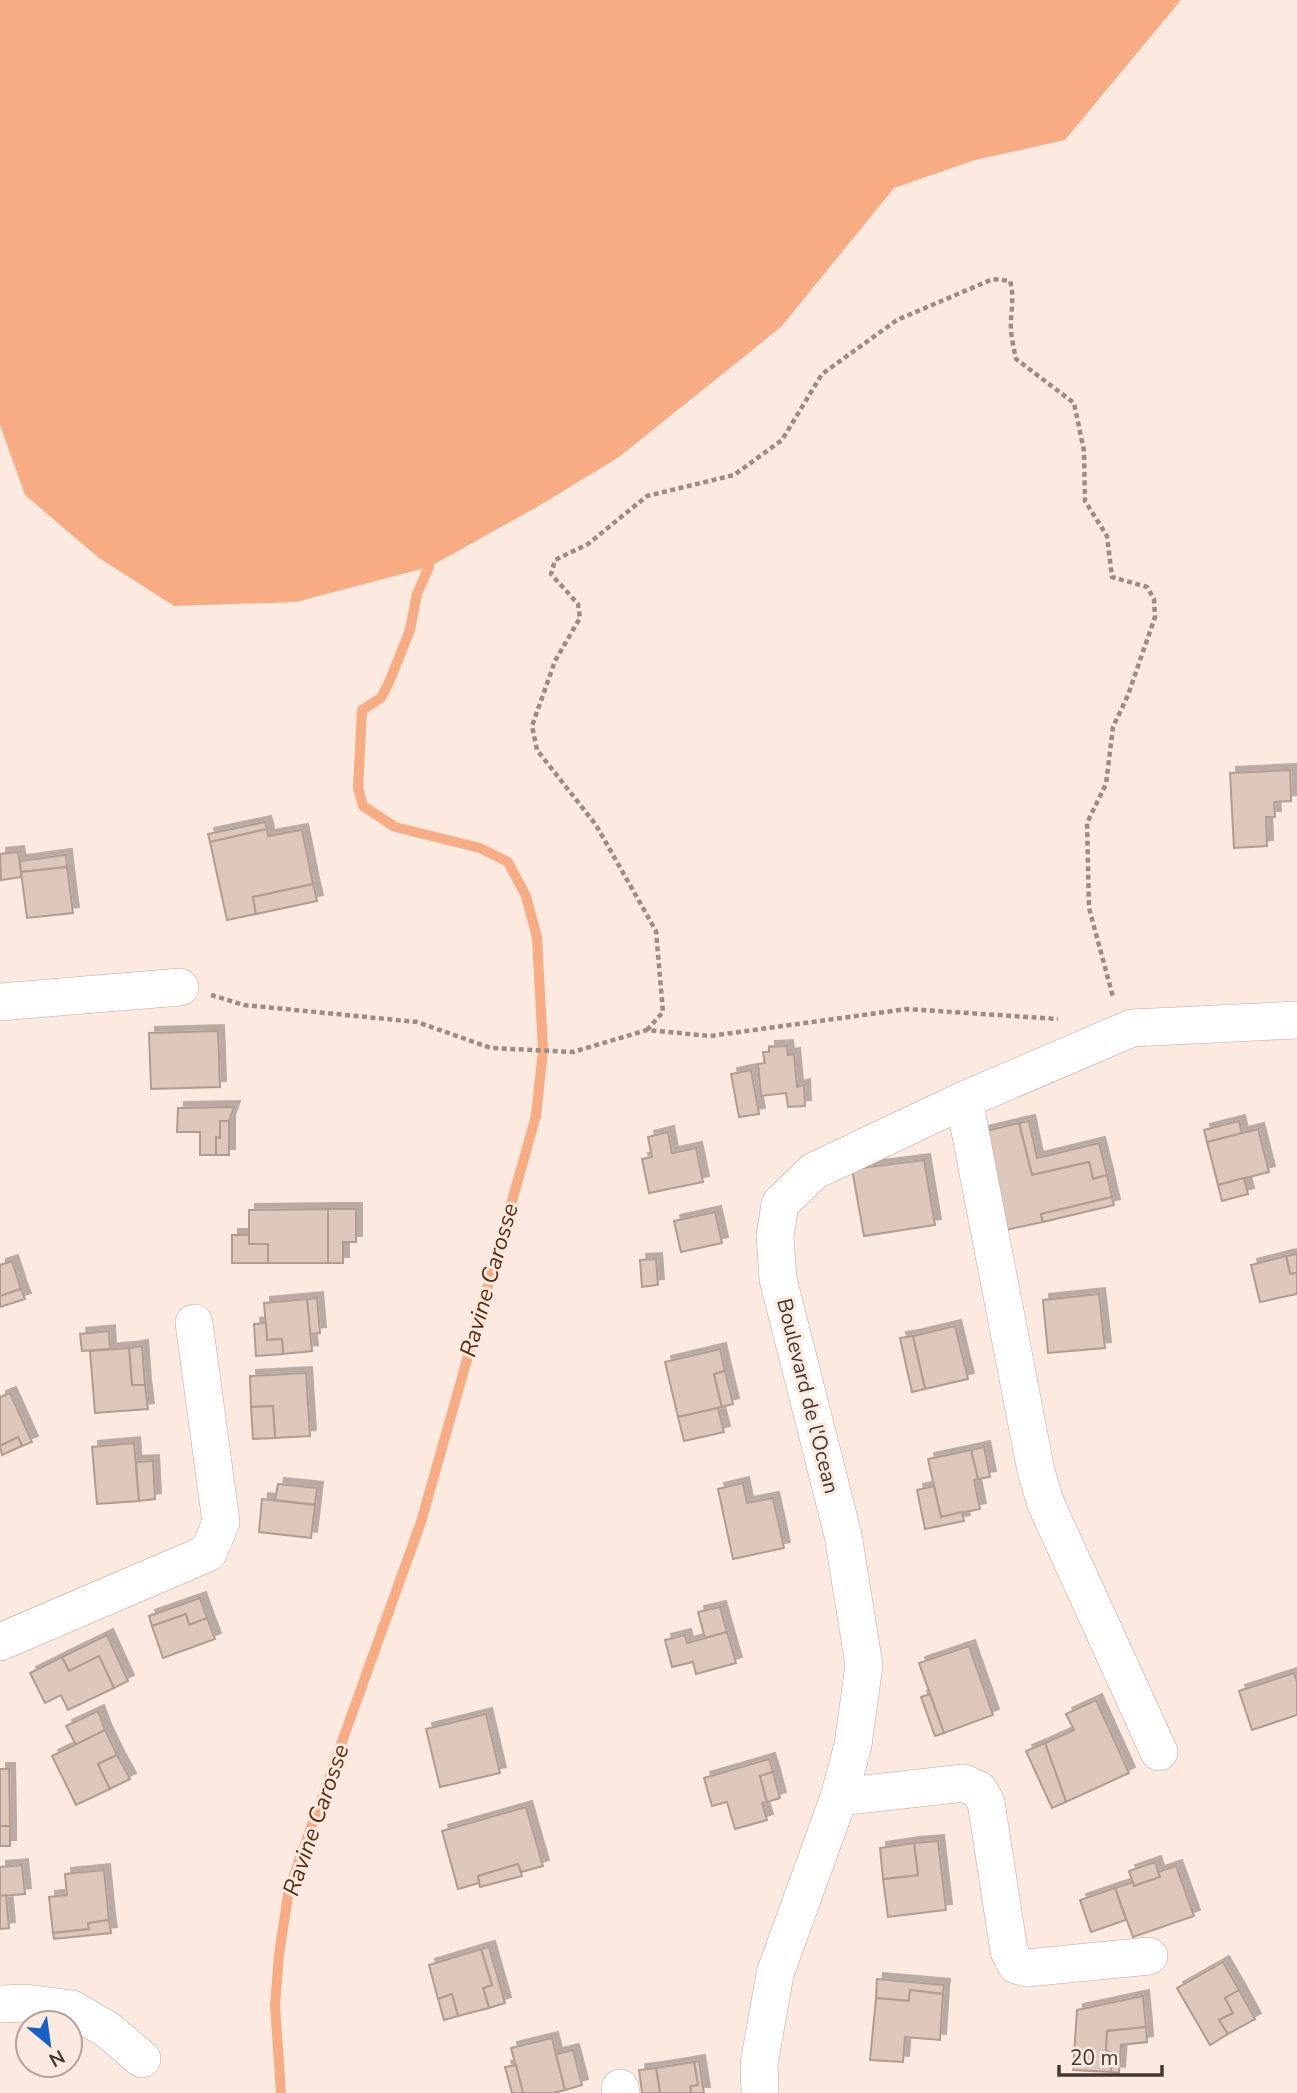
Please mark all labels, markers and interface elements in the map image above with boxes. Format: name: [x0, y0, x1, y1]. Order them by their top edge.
water label: Ravine Carosse: [452, 1200, 526, 1360]
street label: Boulevard de l'Ocean: [770, 1295, 846, 1497]
water label: Ravine Carosse: [276, 1740, 356, 1900]
north arrow: [14, 2009, 84, 2079]
scale bar: [1059, 2034, 1162, 2078]
text: N: [44, 2043, 69, 2073]
text: 20 m: [1070, 2044, 1119, 2072]

